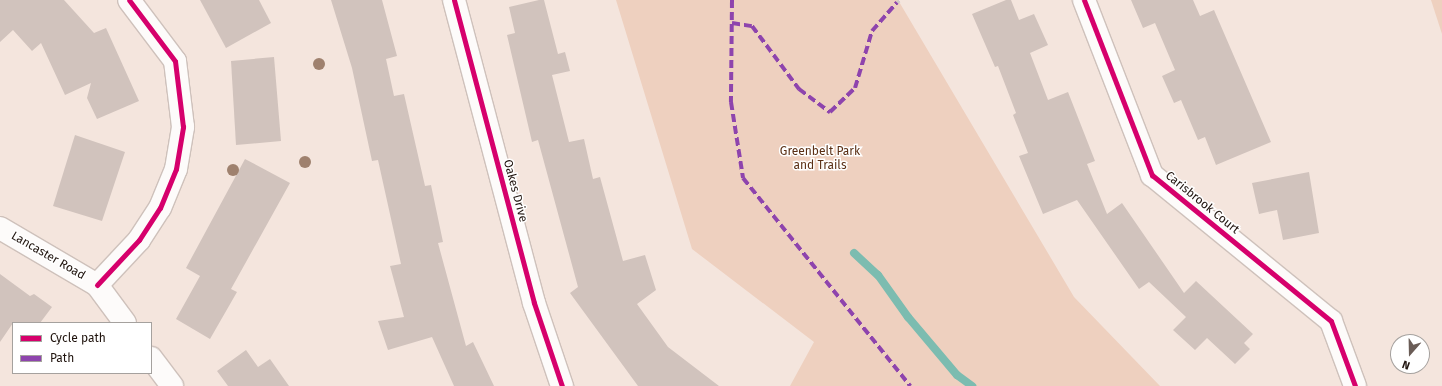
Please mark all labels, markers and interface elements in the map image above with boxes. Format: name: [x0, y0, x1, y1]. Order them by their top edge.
park label: Greenbelt Park and Trails: [780, 145, 860, 173]
street label: Oakes Drive: [500, 158, 530, 224]
street label: Carisbrook Court: [1162, 169, 1242, 237]
street label: Lancaster Road: [8, 229, 88, 283]
legend: [12, 322, 152, 374]
text: Cycle path: [50, 331, 106, 345]
north arrow: [1390, 334, 1430, 374]
text: Path: [50, 351, 74, 365]
text: N: [1400, 357, 1412, 372]

